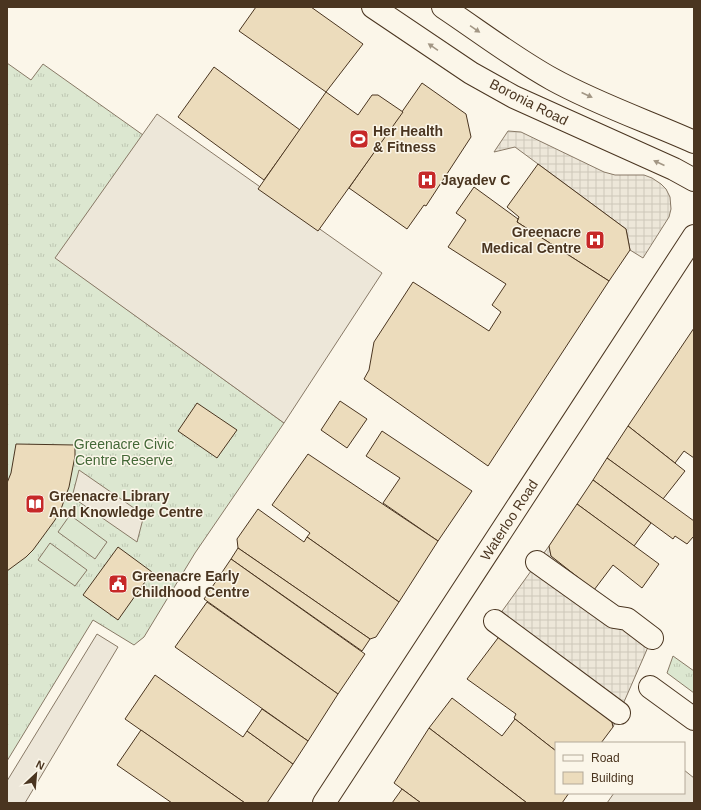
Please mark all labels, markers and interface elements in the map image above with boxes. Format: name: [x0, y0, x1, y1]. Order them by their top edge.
one-way arrow: [470, 25, 481, 33]
one-way arrow: [427, 43, 438, 51]
street label: Boronia Road: [487, 75, 571, 129]
one-way arrow: [581, 93, 593, 99]
place label: Her Health & Fitness: [373, 123, 443, 155]
sports icon: Her Health & Fitness: [348, 128, 370, 150]
one-way arrow: [653, 159, 665, 166]
hospital icon: Jayadev C: [416, 169, 438, 191]
place label: Jayadev C: [441, 172, 510, 188]
place label: Greenacre Medical Centre: [481, 224, 581, 256]
hospital icon: Greenacre Medical Centre: [584, 229, 606, 251]
park label: Greenacre Civic Centre Reserve: [74, 436, 174, 468]
street label: Waterloo Road: [477, 477, 541, 563]
place label: Greenacre Library And Knowledge Centre: [49, 488, 203, 520]
library icon: Greenacre Library And Knowledge Centre: [24, 493, 46, 515]
place label: Greenacre Early Childhood Centre: [132, 568, 250, 600]
public building icon: Greenacre Early Childhood Centre: [107, 573, 129, 595]
legend: [555, 742, 685, 794]
text: Road: [591, 751, 620, 765]
north arrow: [16, 754, 56, 794]
text: N: [34, 758, 47, 772]
text: Building: [591, 771, 634, 785]

